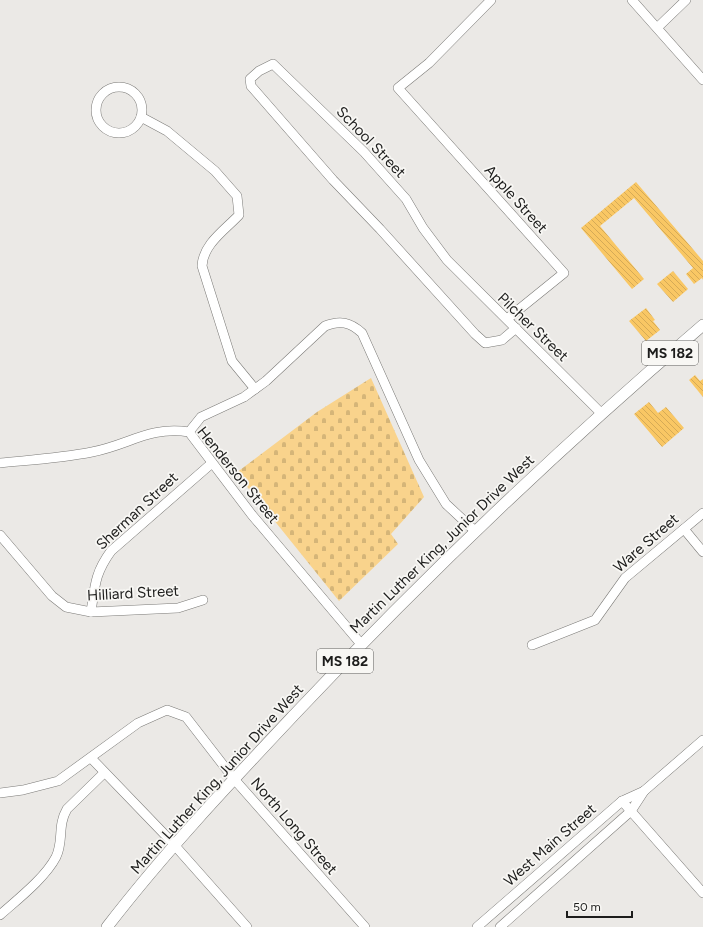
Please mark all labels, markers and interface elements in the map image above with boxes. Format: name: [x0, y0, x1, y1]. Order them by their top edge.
street label: School Street: [333, 103, 410, 182]
street label: Apple Street: [481, 161, 551, 237]
street label: Pilcher Street: [494, 289, 572, 365]
road number: MS 182: [642, 341, 698, 365]
street label: Henderson Street: [193, 423, 283, 527]
street label: Martin Luther King, Junior Drive West: [346, 451, 538, 637]
street label: Sherman Street: [92, 468, 182, 554]
street label: Ware Street: [610, 510, 682, 576]
street label: Hilliard Street: [87, 582, 180, 604]
road number: MS 182: [317, 649, 373, 673]
street label: Martin Luther King, Junior Drive West: [127, 680, 307, 878]
street label: North Long Street: [247, 774, 341, 878]
street label: West Main Street: [500, 800, 600, 890]
scale bar: [567, 893, 632, 919]
text: 50 m: [573, 900, 601, 914]

